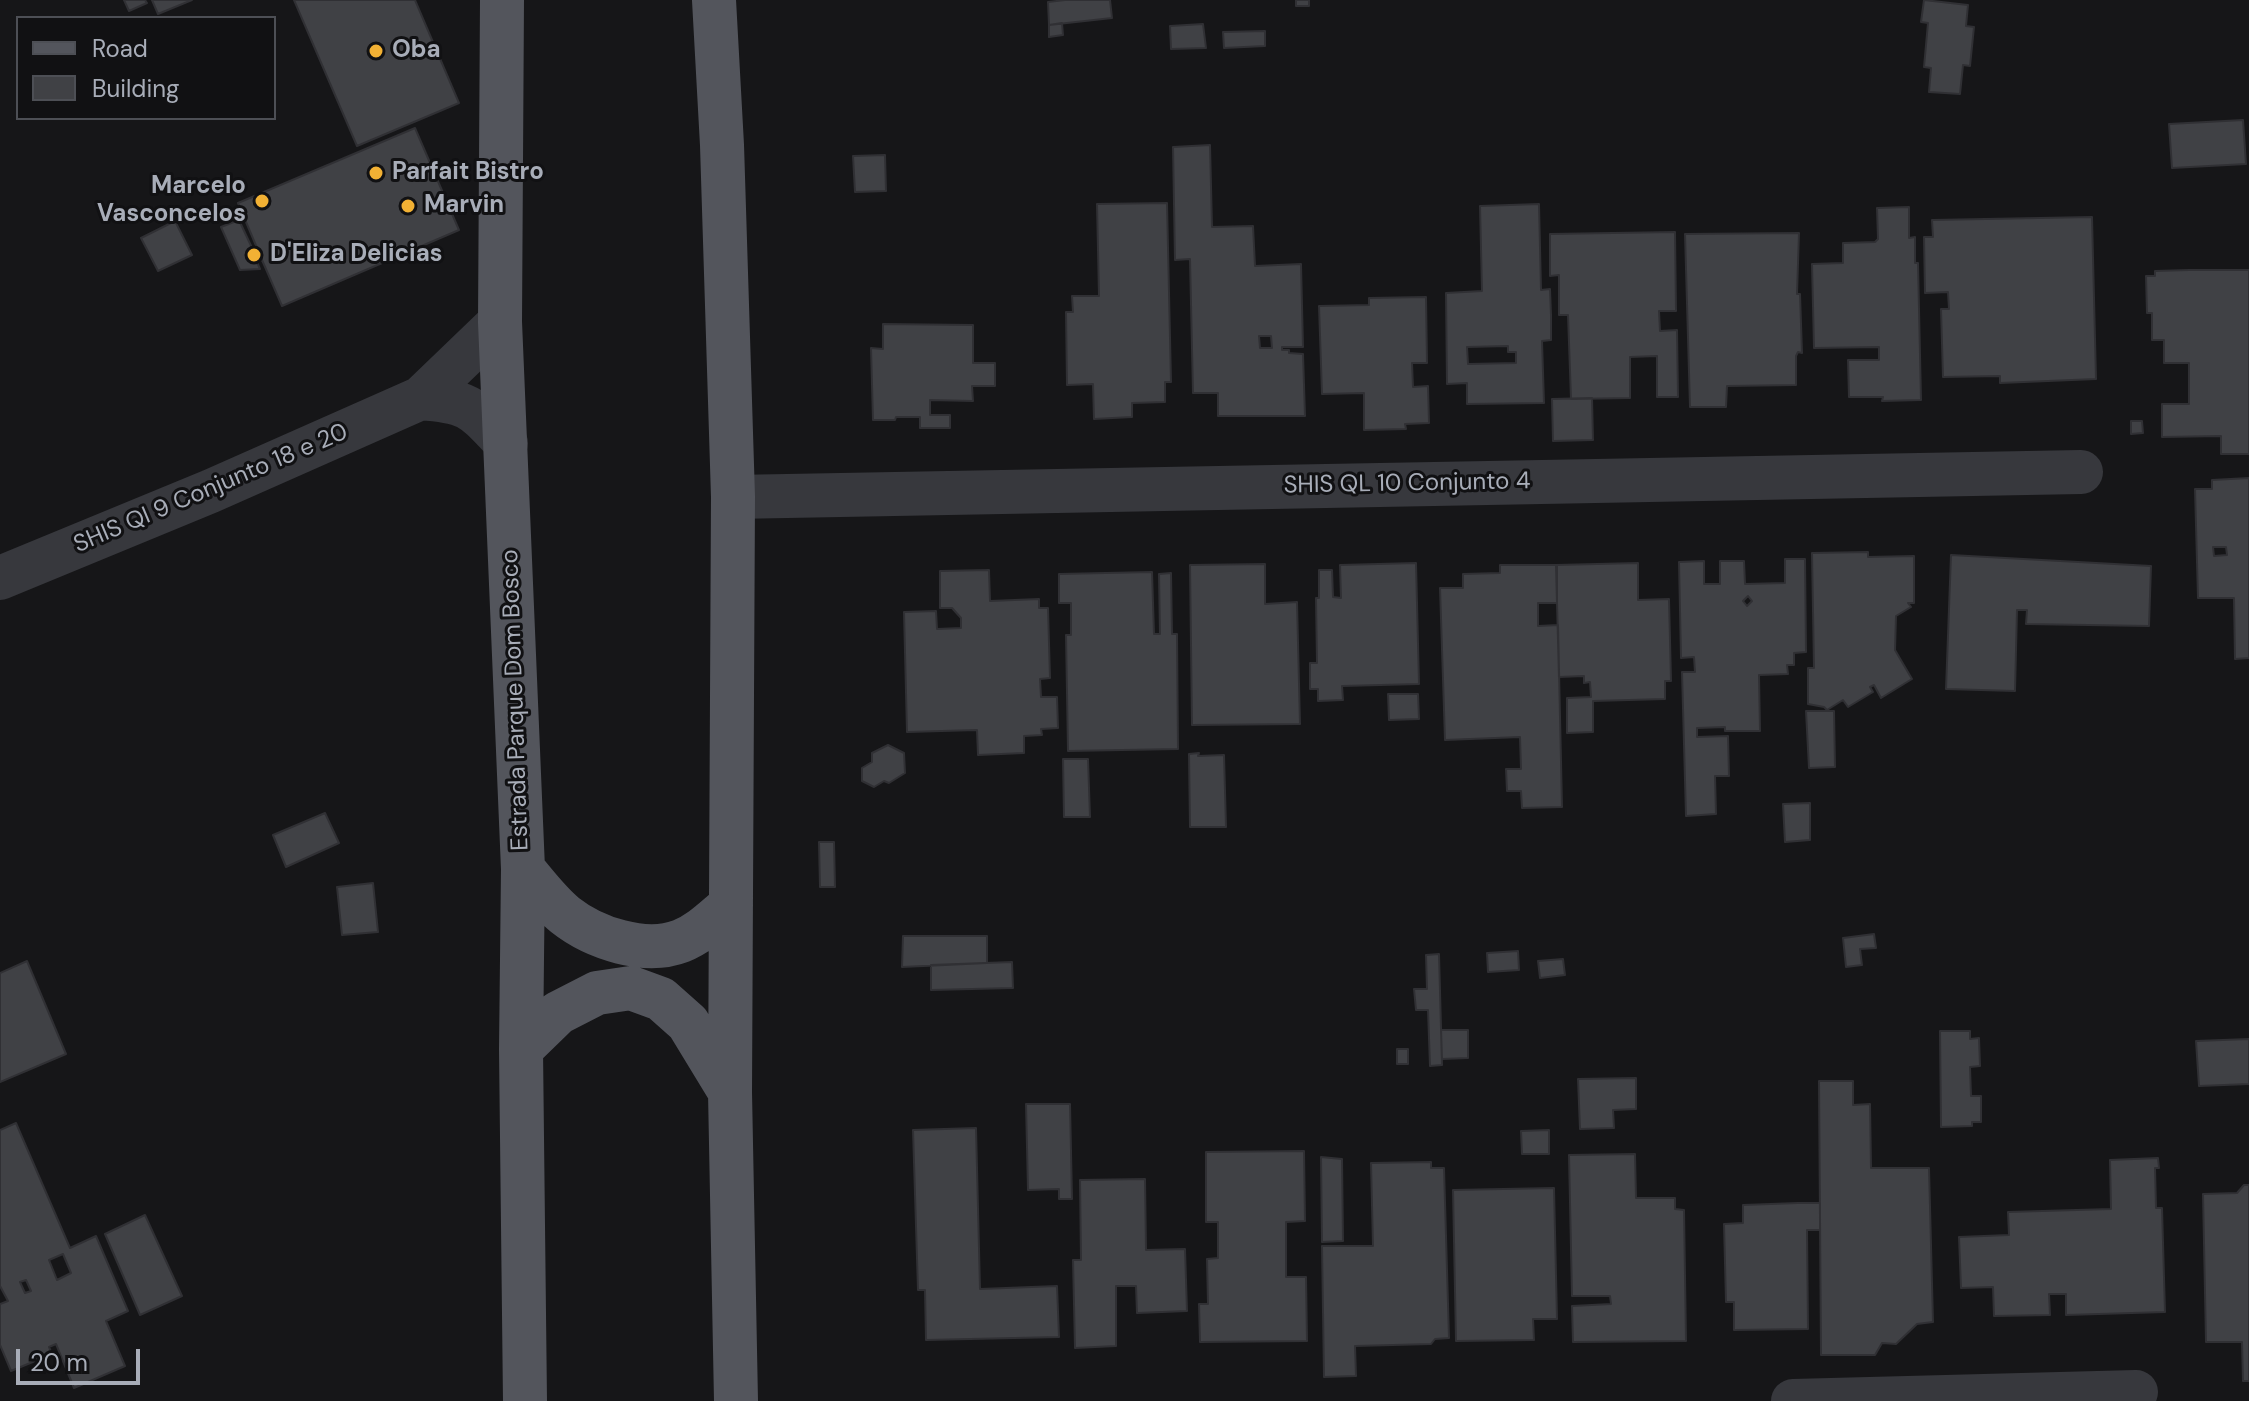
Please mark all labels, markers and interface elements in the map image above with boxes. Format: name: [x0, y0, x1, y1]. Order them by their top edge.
legend: [16, 16, 276, 120]
text: Road: [92, 33, 148, 64]
place label: Oba: [392, 37, 441, 65]
marker: Oba: [367, 42, 385, 60]
text: Building: [92, 73, 179, 104]
place label: Parfait Bistro: [392, 159, 544, 187]
marker: Parfait Bistro: [367, 164, 385, 182]
place label: Marcelo Vasconcelos: [97, 173, 246, 229]
marker: Marcelo Vasconcelos: [253, 192, 271, 210]
place label: Marvin: [424, 192, 504, 220]
marker: Marvin: [399, 197, 417, 215]
place label: D'Eliza Delicias: [270, 241, 443, 269]
marker: D'Eliza Delicias: [245, 246, 263, 264]
street label: SHIS QI 9 Conjunto 18 e 20: [70, 418, 352, 560]
street label: SHIS QL 10 Conjunto 4: [1283, 467, 1531, 501]
street label: Estrada Parque Dom Bosco: [496, 549, 536, 851]
scale bar: [20, 1333, 144, 1383]
text: 20 m: [30, 1347, 88, 1378]

